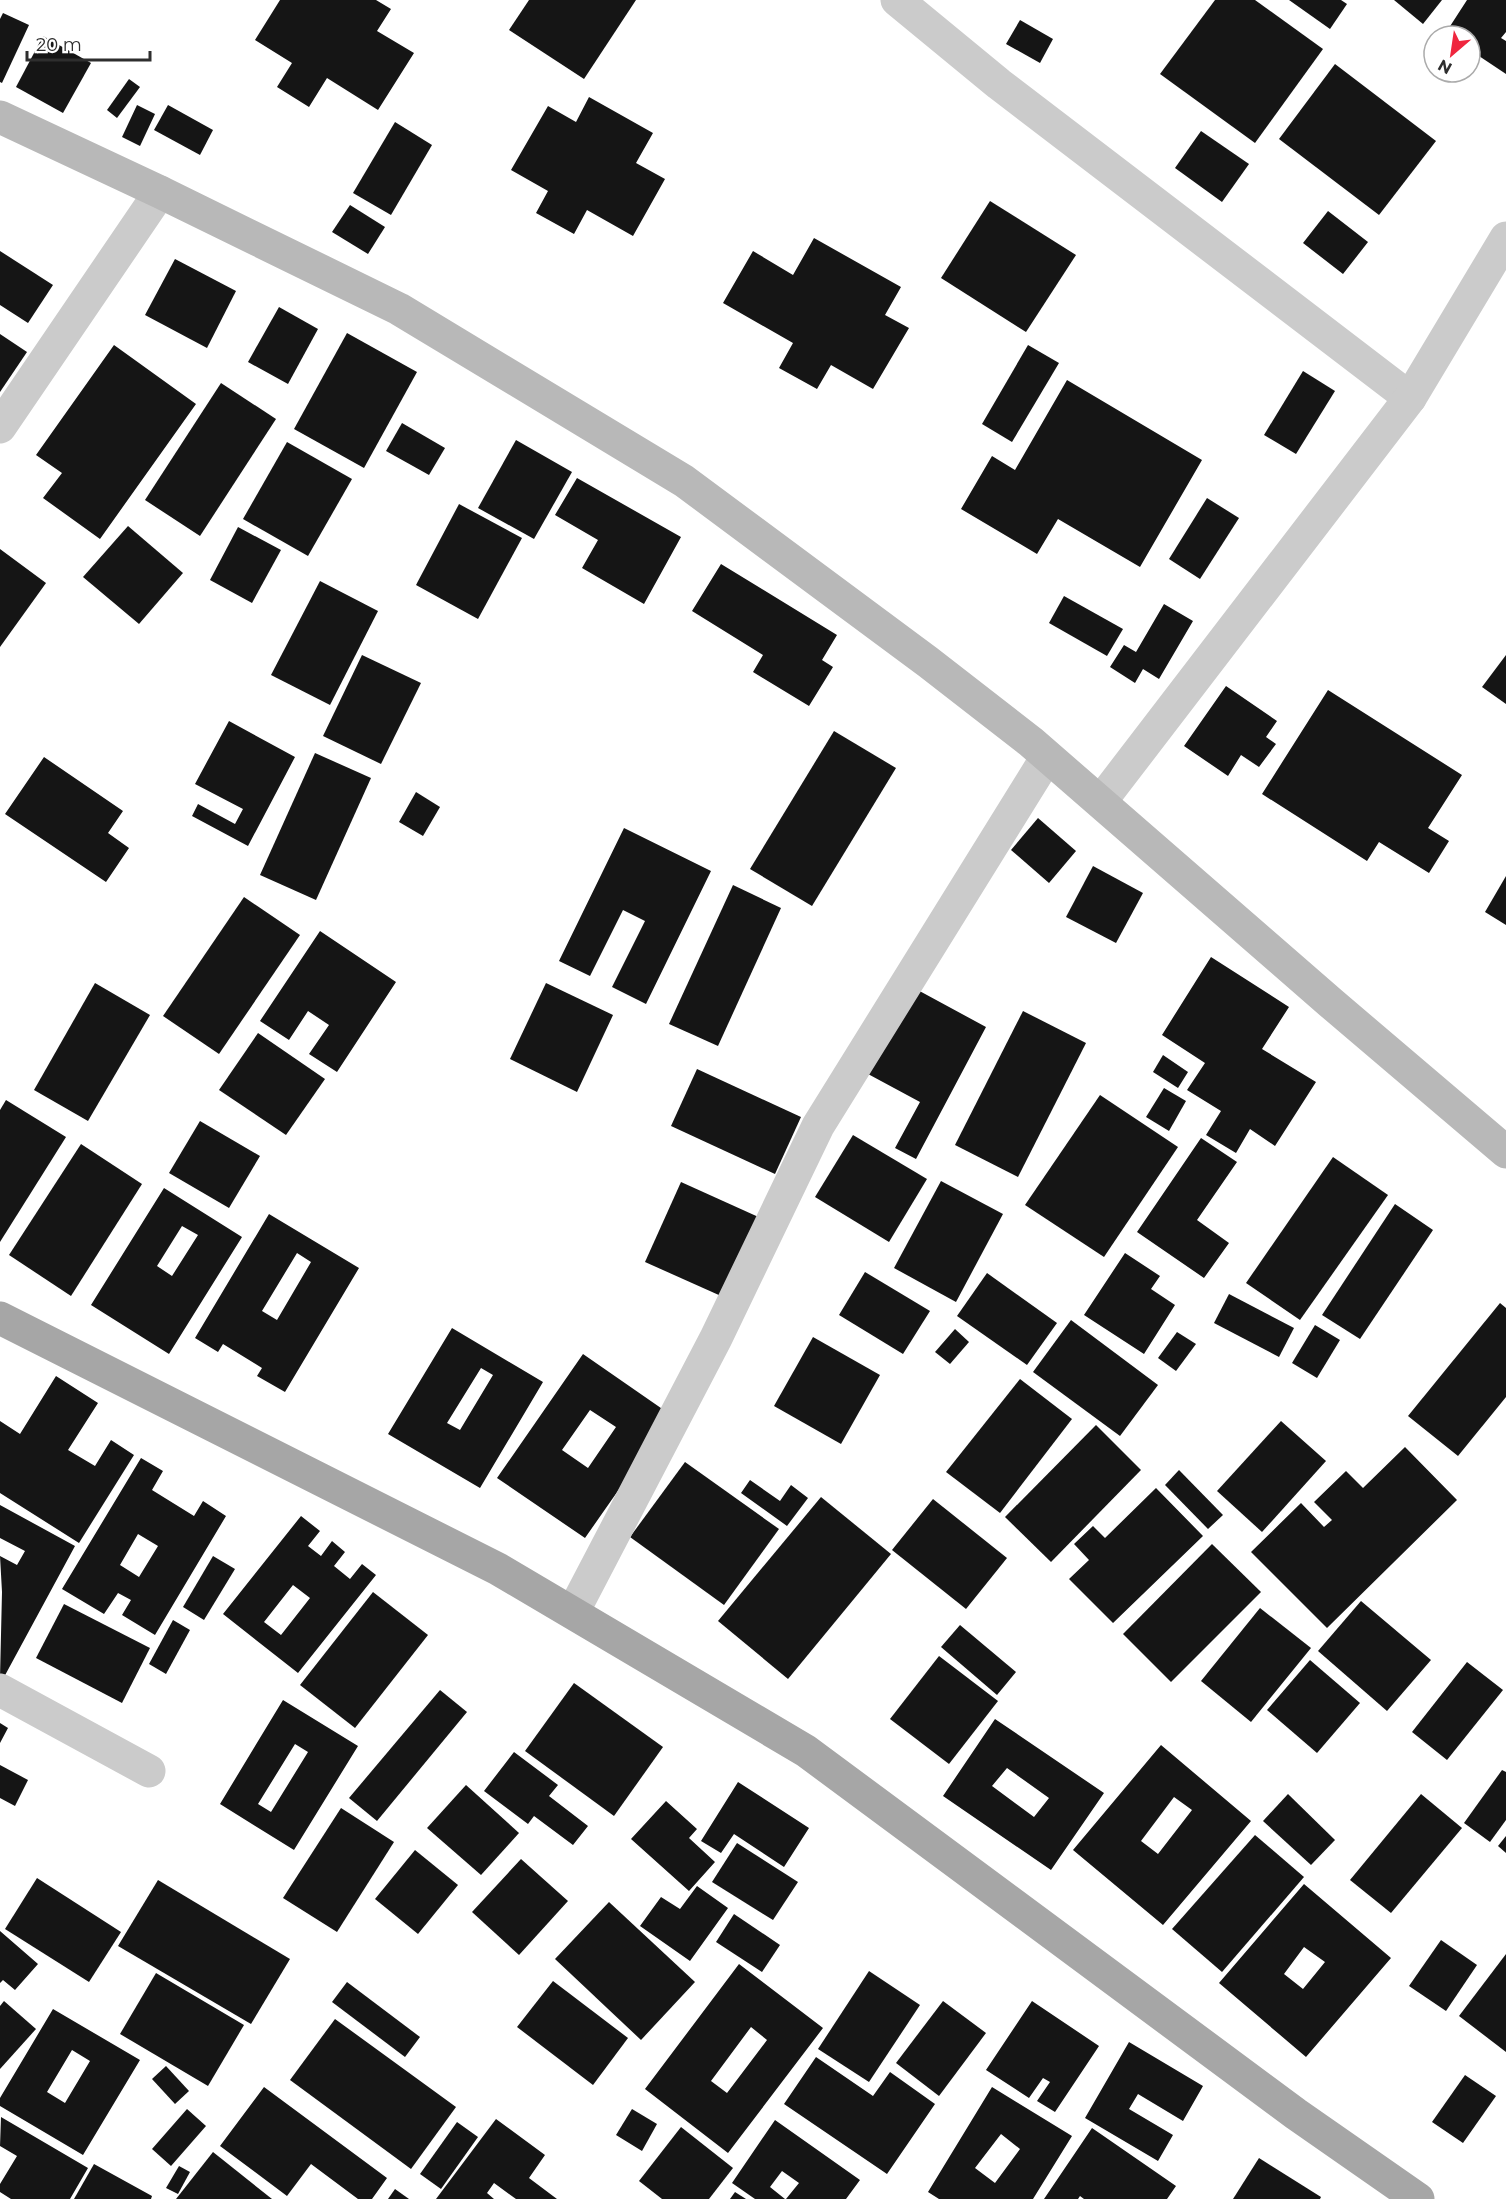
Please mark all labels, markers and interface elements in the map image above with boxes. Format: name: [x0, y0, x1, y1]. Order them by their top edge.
scale bar: [27, 24, 150, 62]
north arrow: [1422, 24, 1482, 84]
text: 20 m: [36, 34, 82, 56]
text: N: [1435, 55, 1455, 78]

